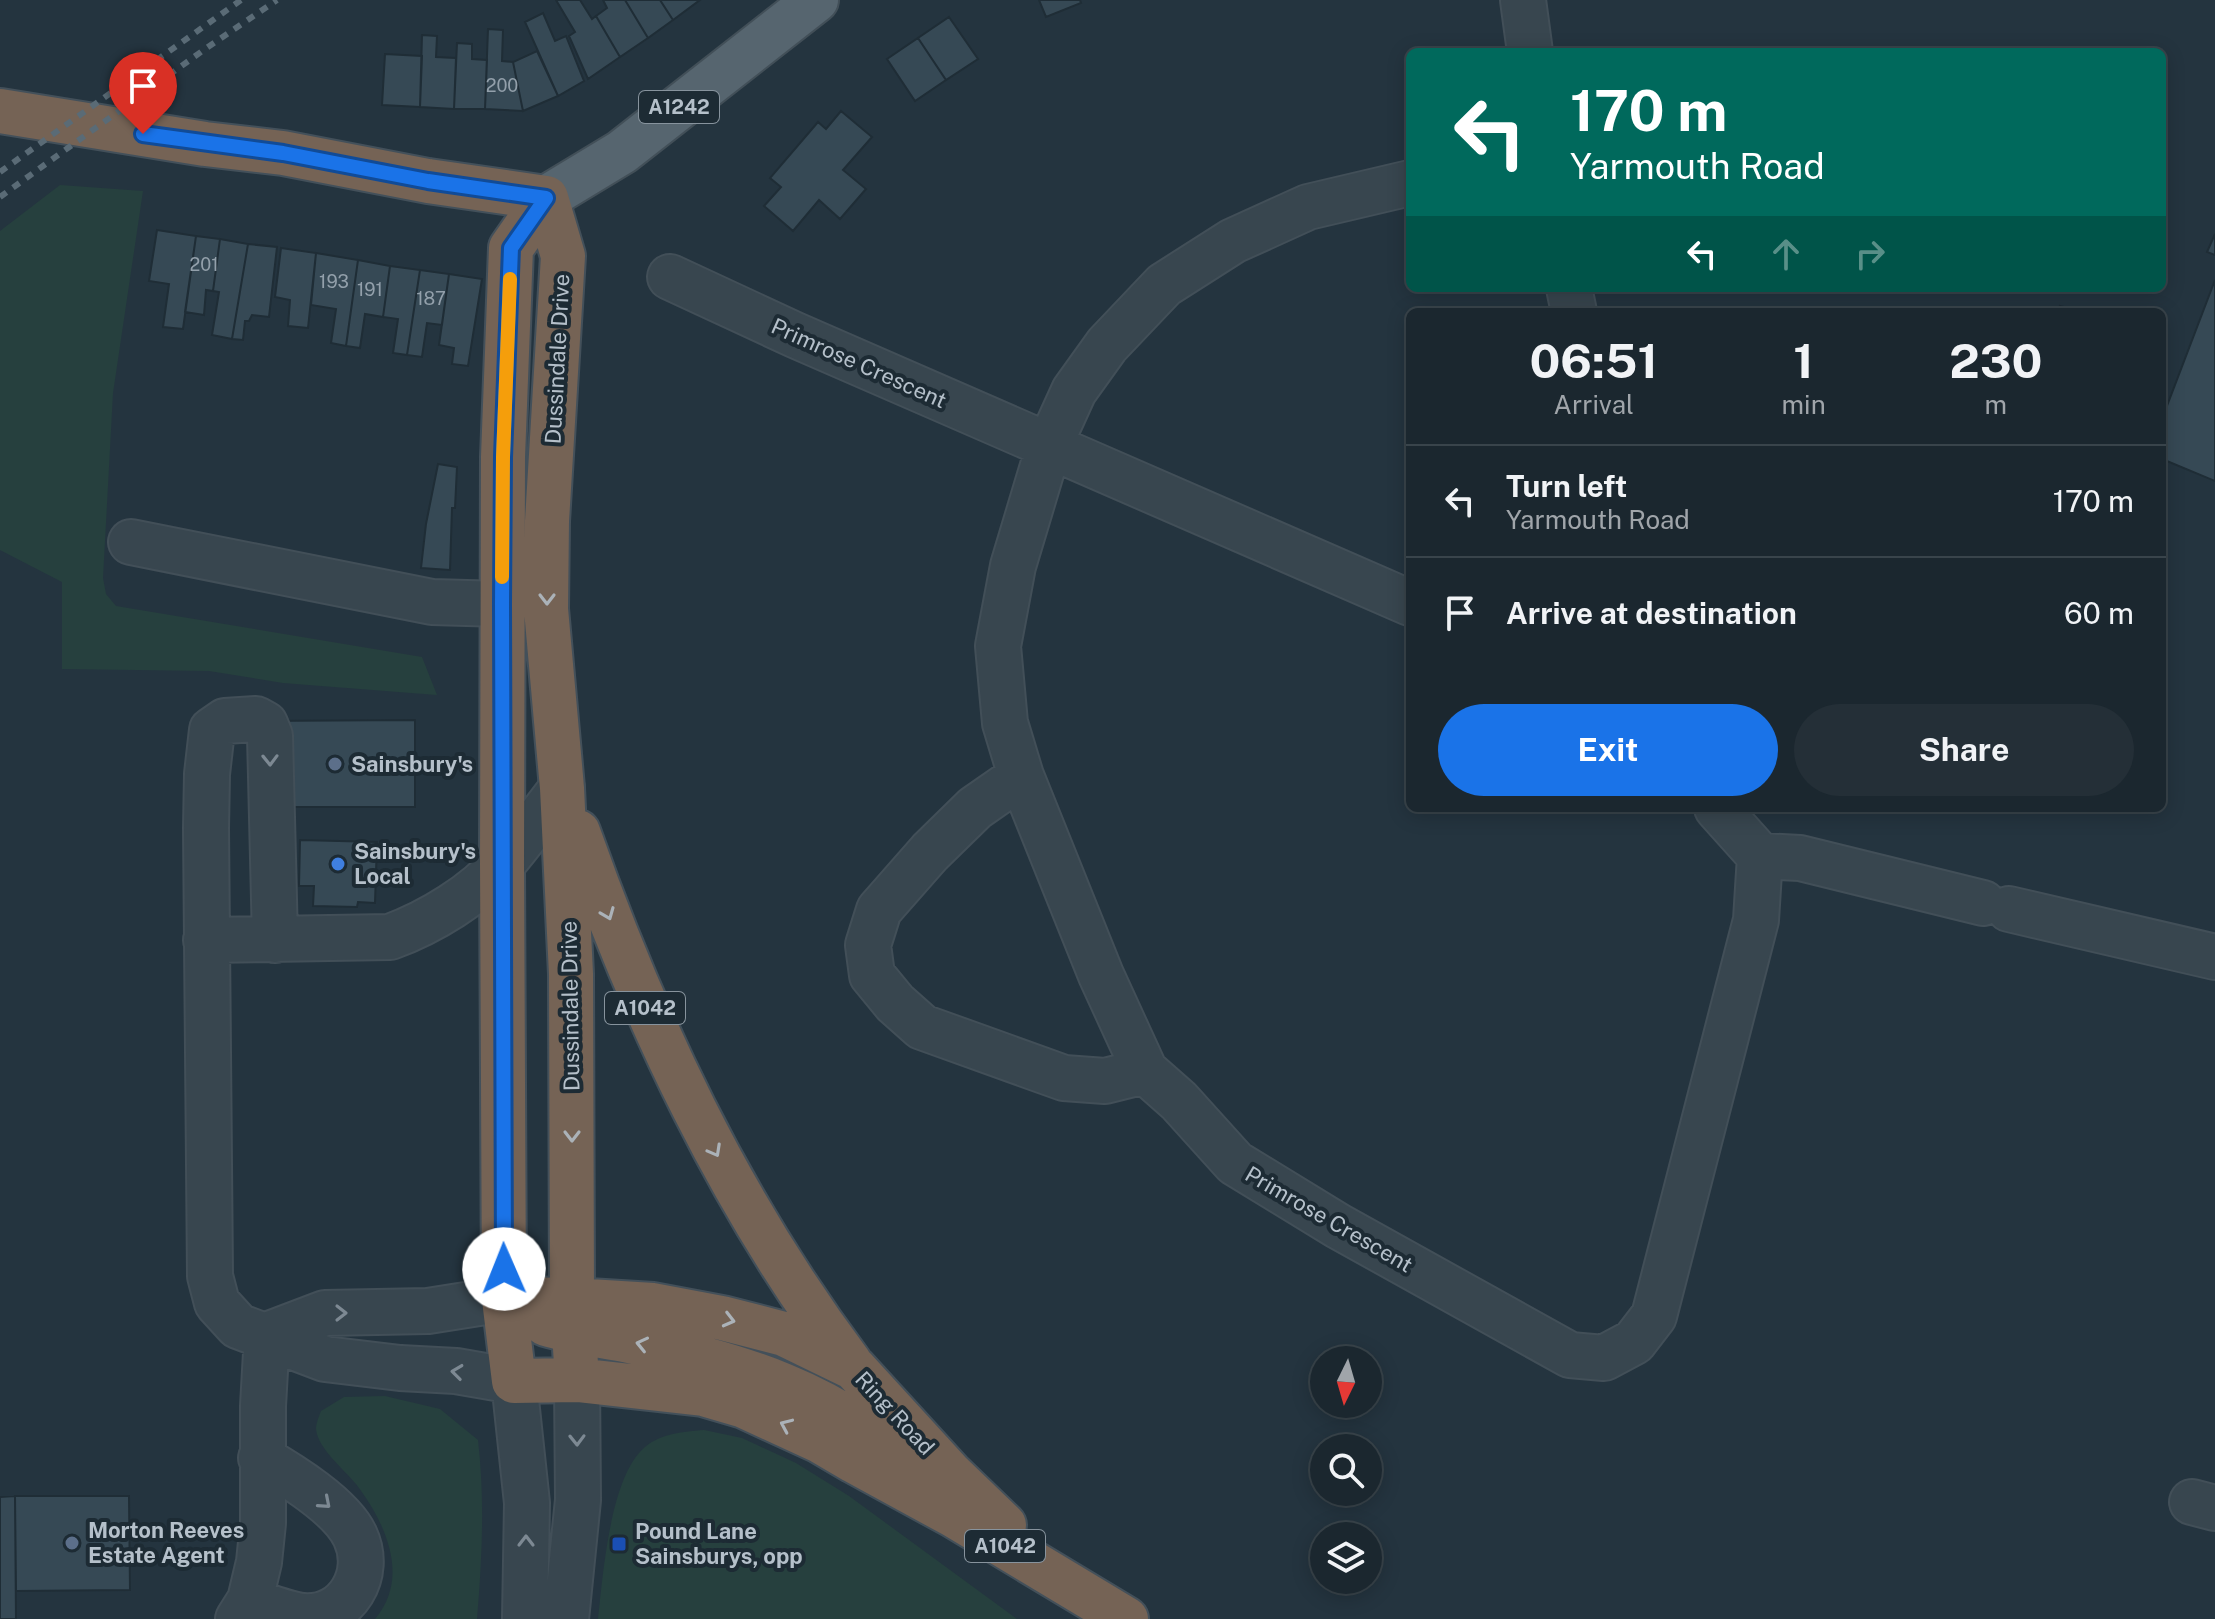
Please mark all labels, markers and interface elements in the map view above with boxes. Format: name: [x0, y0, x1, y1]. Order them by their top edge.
pin: [109, 52, 177, 134]
icon: arrive: [121, 64, 165, 108]
house number: 200: [486, 75, 518, 96]
text: 170 m: [1570, 78, 1727, 144]
icon: left: [1438, 80, 1542, 184]
road number: A1242: [639, 91, 719, 123]
text: Yarmouth Road: [1570, 145, 1825, 187]
icon: left: [1680, 232, 1724, 276]
icon: ahead: [1764, 232, 1808, 276]
icon: right: [1848, 232, 1892, 276]
house number: 201: [189, 254, 219, 275]
house number: 193: [319, 271, 349, 292]
street label: Dussindale Drive: [540, 273, 574, 445]
house number: 191: [357, 279, 383, 300]
house number: 187: [416, 288, 446, 309]
street label: Primrose Crescent: [767, 313, 951, 413]
text: 06:51: [1530, 332, 1658, 389]
text: 1: [1793, 332, 1814, 389]
text: 230: [1949, 332, 2042, 389]
text: Arrival: [1554, 389, 1634, 420]
text: min: [1782, 389, 1826, 420]
text: m: [1985, 389, 2007, 420]
text: Turn left: [1506, 468, 1627, 504]
icon: left: [1438, 479, 1482, 523]
text: 170 m: [2053, 483, 2134, 519]
text: Yarmouth Road: [1506, 504, 1690, 535]
icon: arrive: [1438, 591, 1482, 635]
one-way arrow: [538, 593, 556, 606]
text: Arrive at destination: [1506, 595, 1797, 631]
text: 60 m: [2064, 595, 2134, 631]
button: Exit: [1438, 704, 1778, 796]
button: Share: [1794, 704, 2134, 796]
place label: Sainsbury's: [351, 751, 473, 777]
one-way arrow: [262, 754, 279, 767]
marker: Sainsbury's: [326, 755, 344, 773]
place label: Sainsbury's Local: [354, 838, 476, 889]
marker: Sainsbury's Local: [329, 855, 347, 873]
one-way arrow: [598, 906, 615, 920]
street label: Dussindale Drive: [556, 921, 584, 1091]
road number: A1042: [605, 992, 685, 1024]
one-way arrow: [563, 1130, 581, 1143]
one-way arrow: [706, 1142, 721, 1157]
street label: Primrose Crescent: [1241, 1160, 1417, 1278]
position arrow: [462, 1227, 546, 1311]
one-way arrow: [335, 1304, 348, 1322]
one-way arrow: [722, 1311, 736, 1328]
one-way arrow: [636, 1336, 650, 1353]
north arrow: [1310, 1346, 1382, 1418]
map controls: [1310, 1346, 1382, 1594]
one-way arrow: [450, 1363, 463, 1380]
street label: Ring Road: [850, 1366, 940, 1460]
one-way arrow: [779, 1419, 794, 1435]
one-way arrow: [569, 1434, 586, 1447]
button: search: [1310, 1434, 1382, 1506]
one-way arrow: [316, 1493, 331, 1508]
place label: Morton Reeves Estate Agent: [88, 1517, 244, 1568]
place label: Pound Lane Sainsburys, opp: [635, 1518, 803, 1569]
button: layers: [1310, 1522, 1382, 1594]
road number: A1042: [965, 1530, 1045, 1562]
marker: Morton Reeves Estate Agent: [63, 1534, 81, 1552]
one-way arrow: [517, 1534, 535, 1547]
marker: Pound Lane Sainsburys, opp: [610, 1535, 628, 1553]

